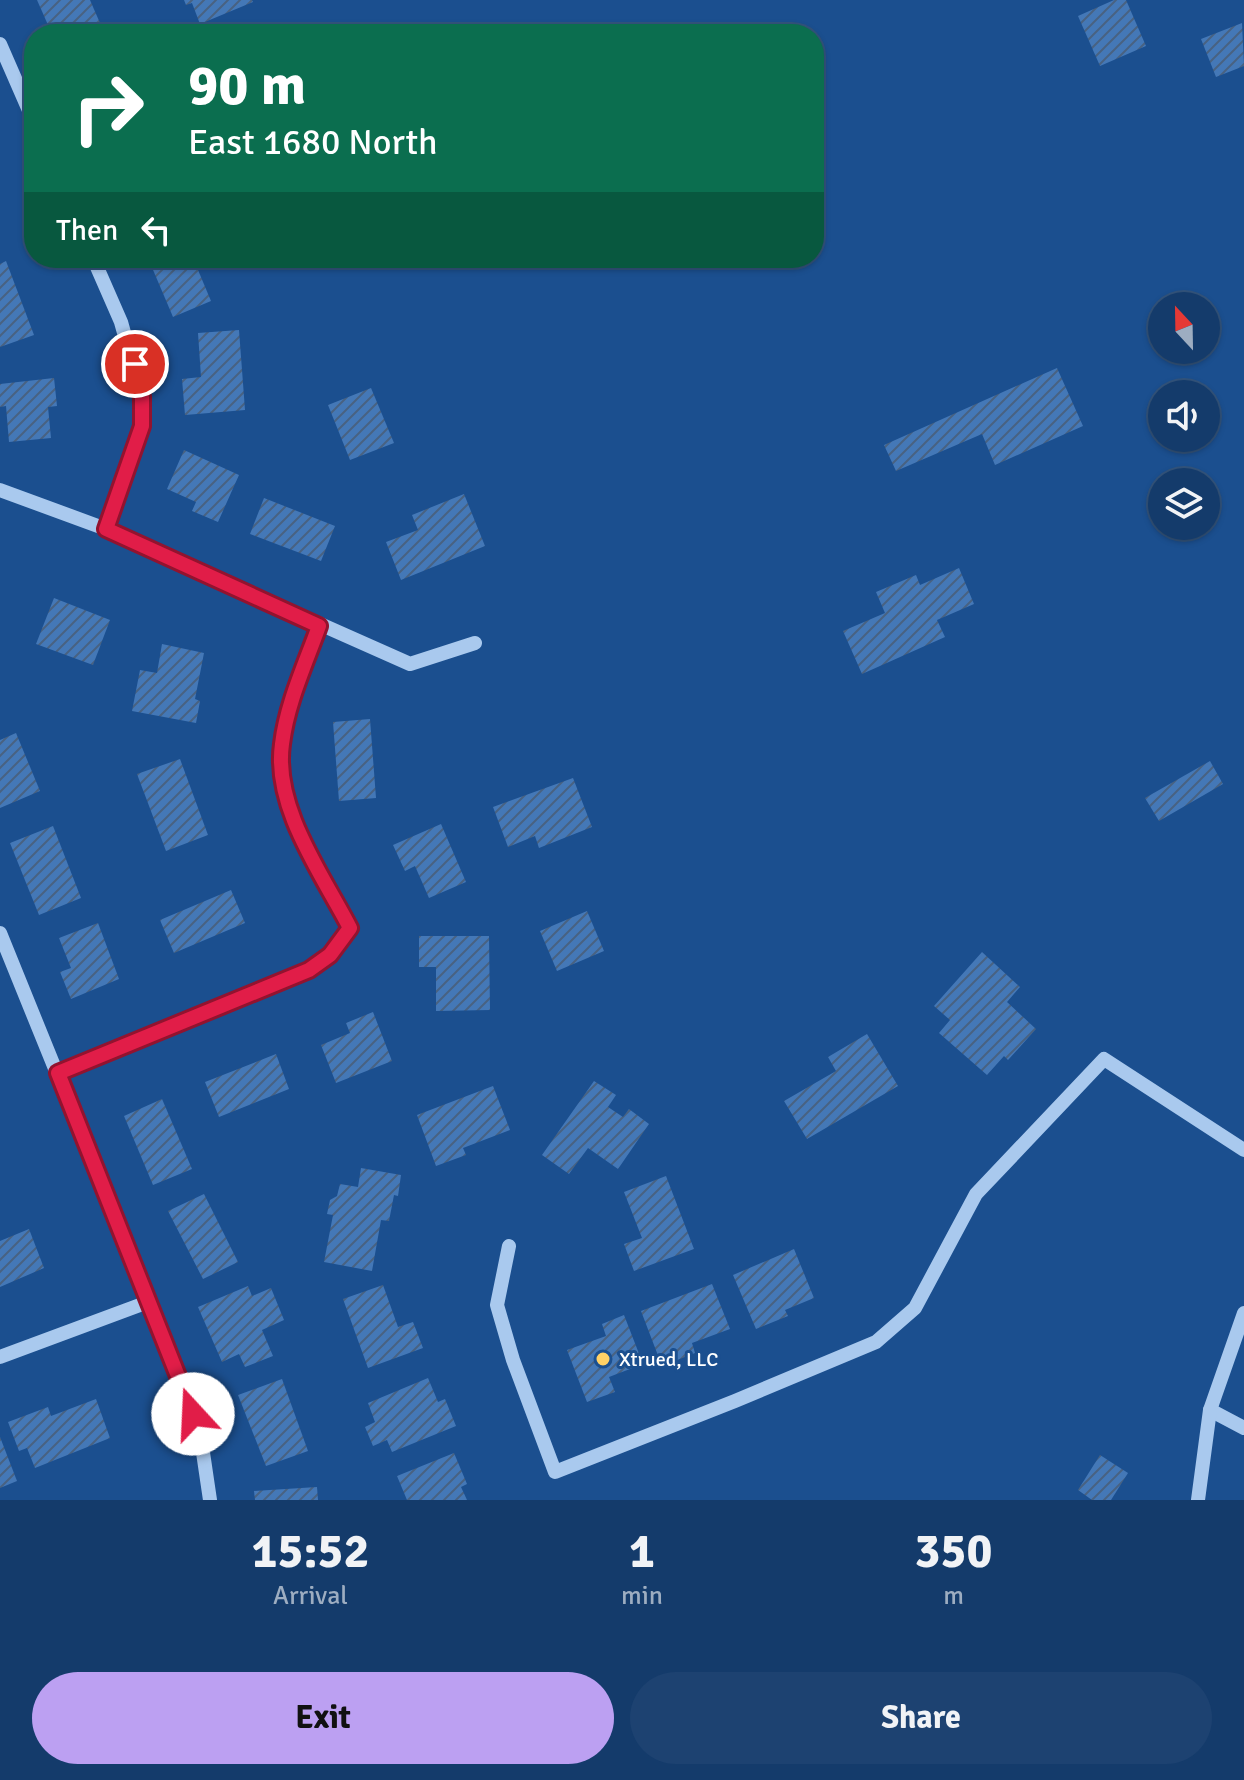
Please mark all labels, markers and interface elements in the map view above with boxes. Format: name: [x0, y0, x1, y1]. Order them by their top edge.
text: 90 m: [188, 51, 306, 120]
icon: right: [56, 56, 160, 160]
text: East 1680 North: [188, 120, 438, 165]
icon: left: [134, 208, 178, 252]
text: Then: [56, 212, 118, 249]
north arrow: [1148, 292, 1220, 364]
map controls: [1148, 292, 1220, 540]
pin: [101, 330, 169, 398]
icon: arrive: [113, 342, 157, 386]
button: sound: [1148, 380, 1220, 452]
button: layers: [1148, 468, 1220, 540]
place label: Xtrued, LLC: [619, 1347, 718, 1372]
marker: Xtrued, LLC: [594, 1350, 612, 1368]
position arrow: [151, 1372, 235, 1456]
text: 15:52: [252, 1522, 369, 1581]
text: 1: [629, 1522, 655, 1581]
text: 350: [915, 1522, 992, 1581]
text: Arrival: [273, 1580, 348, 1612]
text: min: [621, 1580, 663, 1612]
text: m: [943, 1580, 964, 1612]
button: Exit: [32, 1672, 614, 1764]
button: Share: [630, 1672, 1212, 1764]

